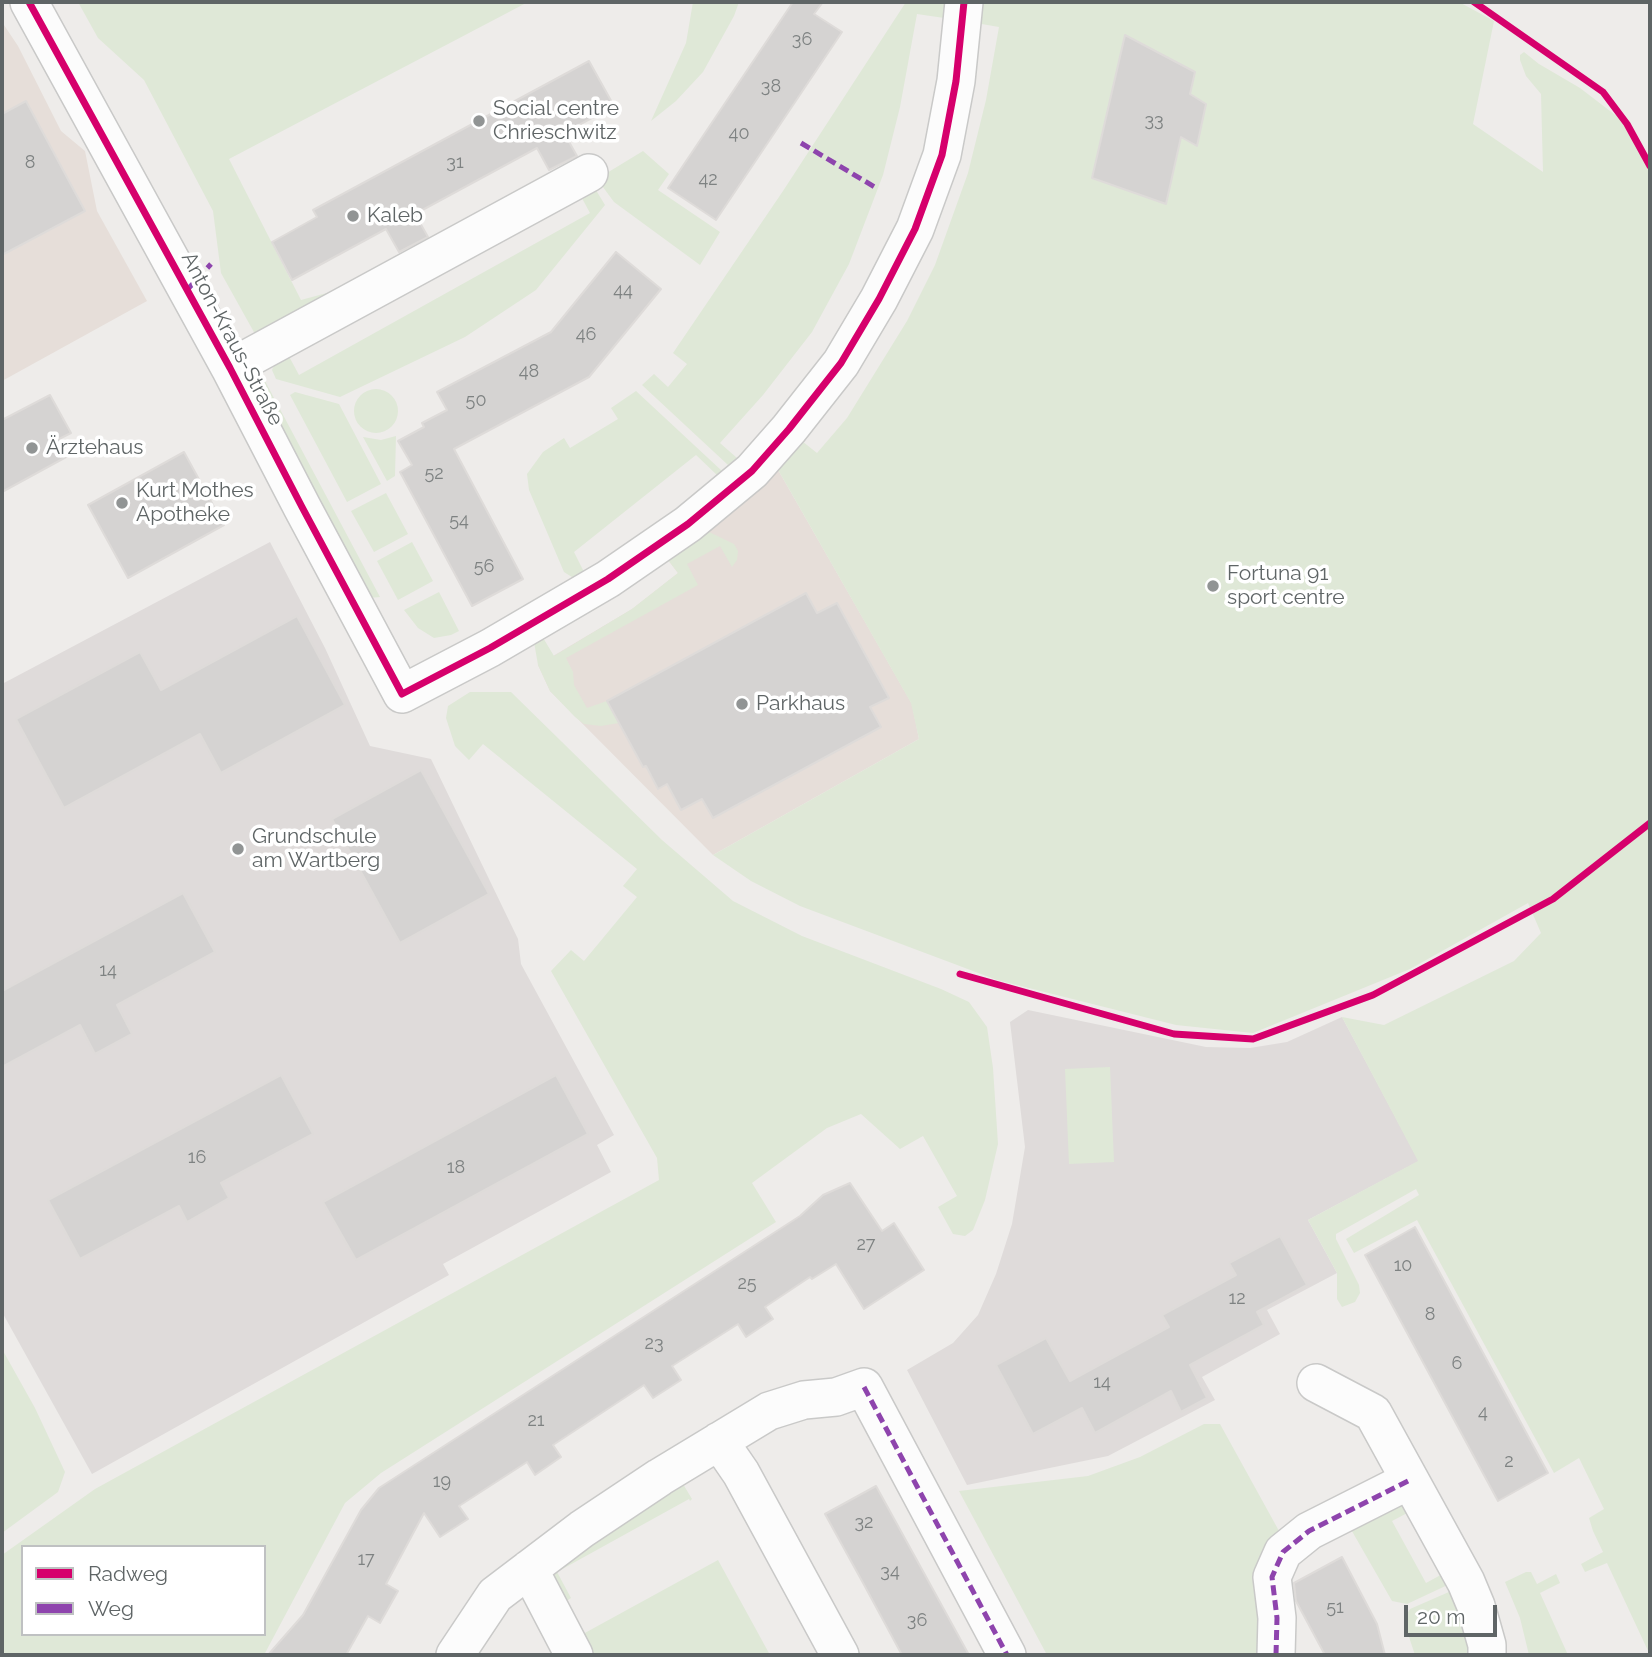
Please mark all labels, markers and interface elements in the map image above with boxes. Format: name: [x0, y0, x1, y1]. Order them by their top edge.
house number: 36: [792, 29, 812, 51]
house number: 38: [761, 76, 781, 98]
place label: Social centre Chrieschwitz: [493, 96, 619, 146]
house number: 33: [1144, 110, 1164, 132]
marker: Social centre Chrieschwitz: [471, 113, 487, 129]
house number: 40: [729, 123, 749, 145]
house number: 8: [25, 152, 35, 174]
house number: 31: [446, 152, 464, 174]
house number: 42: [698, 169, 718, 191]
place label: Kaleb: [367, 203, 423, 229]
marker: Kaleb: [345, 208, 361, 224]
street label: Anton-Kraus-Straße: [176, 248, 288, 430]
house number: 44: [613, 280, 633, 302]
house number: 46: [576, 324, 596, 346]
house number: 48: [519, 361, 539, 383]
house number: 50: [466, 390, 486, 412]
place label: Ärztehaus: [46, 435, 143, 461]
marker: Ärztehaus: [24, 440, 40, 456]
house number: 52: [424, 463, 444, 485]
place label: Kurt Mothes Apotheke: [136, 478, 254, 528]
marker: Kurt Mothes Apotheke: [114, 495, 130, 511]
house number: 54: [449, 510, 469, 532]
house number: 56: [474, 556, 494, 578]
place label: Fortuna 91 sport centre: [1227, 561, 1345, 611]
marker: Fortuna 91 sport centre: [1205, 578, 1221, 594]
place label: Parkhaus: [756, 691, 845, 717]
marker: Parkhaus: [734, 696, 750, 712]
place label: Grundschule am Wartberg: [252, 824, 380, 874]
marker: Grundschule am Wartberg: [230, 841, 246, 857]
house number: 14: [99, 960, 117, 982]
house number: 16: [188, 1147, 206, 1169]
house number: 18: [447, 1157, 465, 1179]
house number: 27: [856, 1234, 876, 1256]
house number: 10: [1394, 1255, 1412, 1277]
house number: 25: [737, 1273, 757, 1295]
house number: 12: [1228, 1288, 1246, 1310]
house number: 8: [1425, 1304, 1435, 1326]
house number: 23: [645, 1333, 663, 1355]
house number: 6: [1452, 1353, 1462, 1375]
house number: 14: [1093, 1372, 1111, 1394]
house number: 4: [1478, 1402, 1488, 1424]
house number: 21: [527, 1410, 545, 1432]
house number: 2: [1504, 1451, 1514, 1473]
house number: 19: [433, 1471, 451, 1493]
house number: 32: [855, 1512, 873, 1534]
legend: [21, 1545, 266, 1636]
house number: 17: [357, 1549, 375, 1571]
text: Radweg: [88, 1561, 168, 1586]
house number: 34: [880, 1561, 900, 1583]
scale bar: [1407, 1590, 1500, 1634]
text: Weg: [88, 1596, 134, 1621]
house number: 51: [1326, 1597, 1344, 1619]
text: 20 m: [1417, 1604, 1465, 1629]
house number: 36: [907, 1610, 927, 1632]

